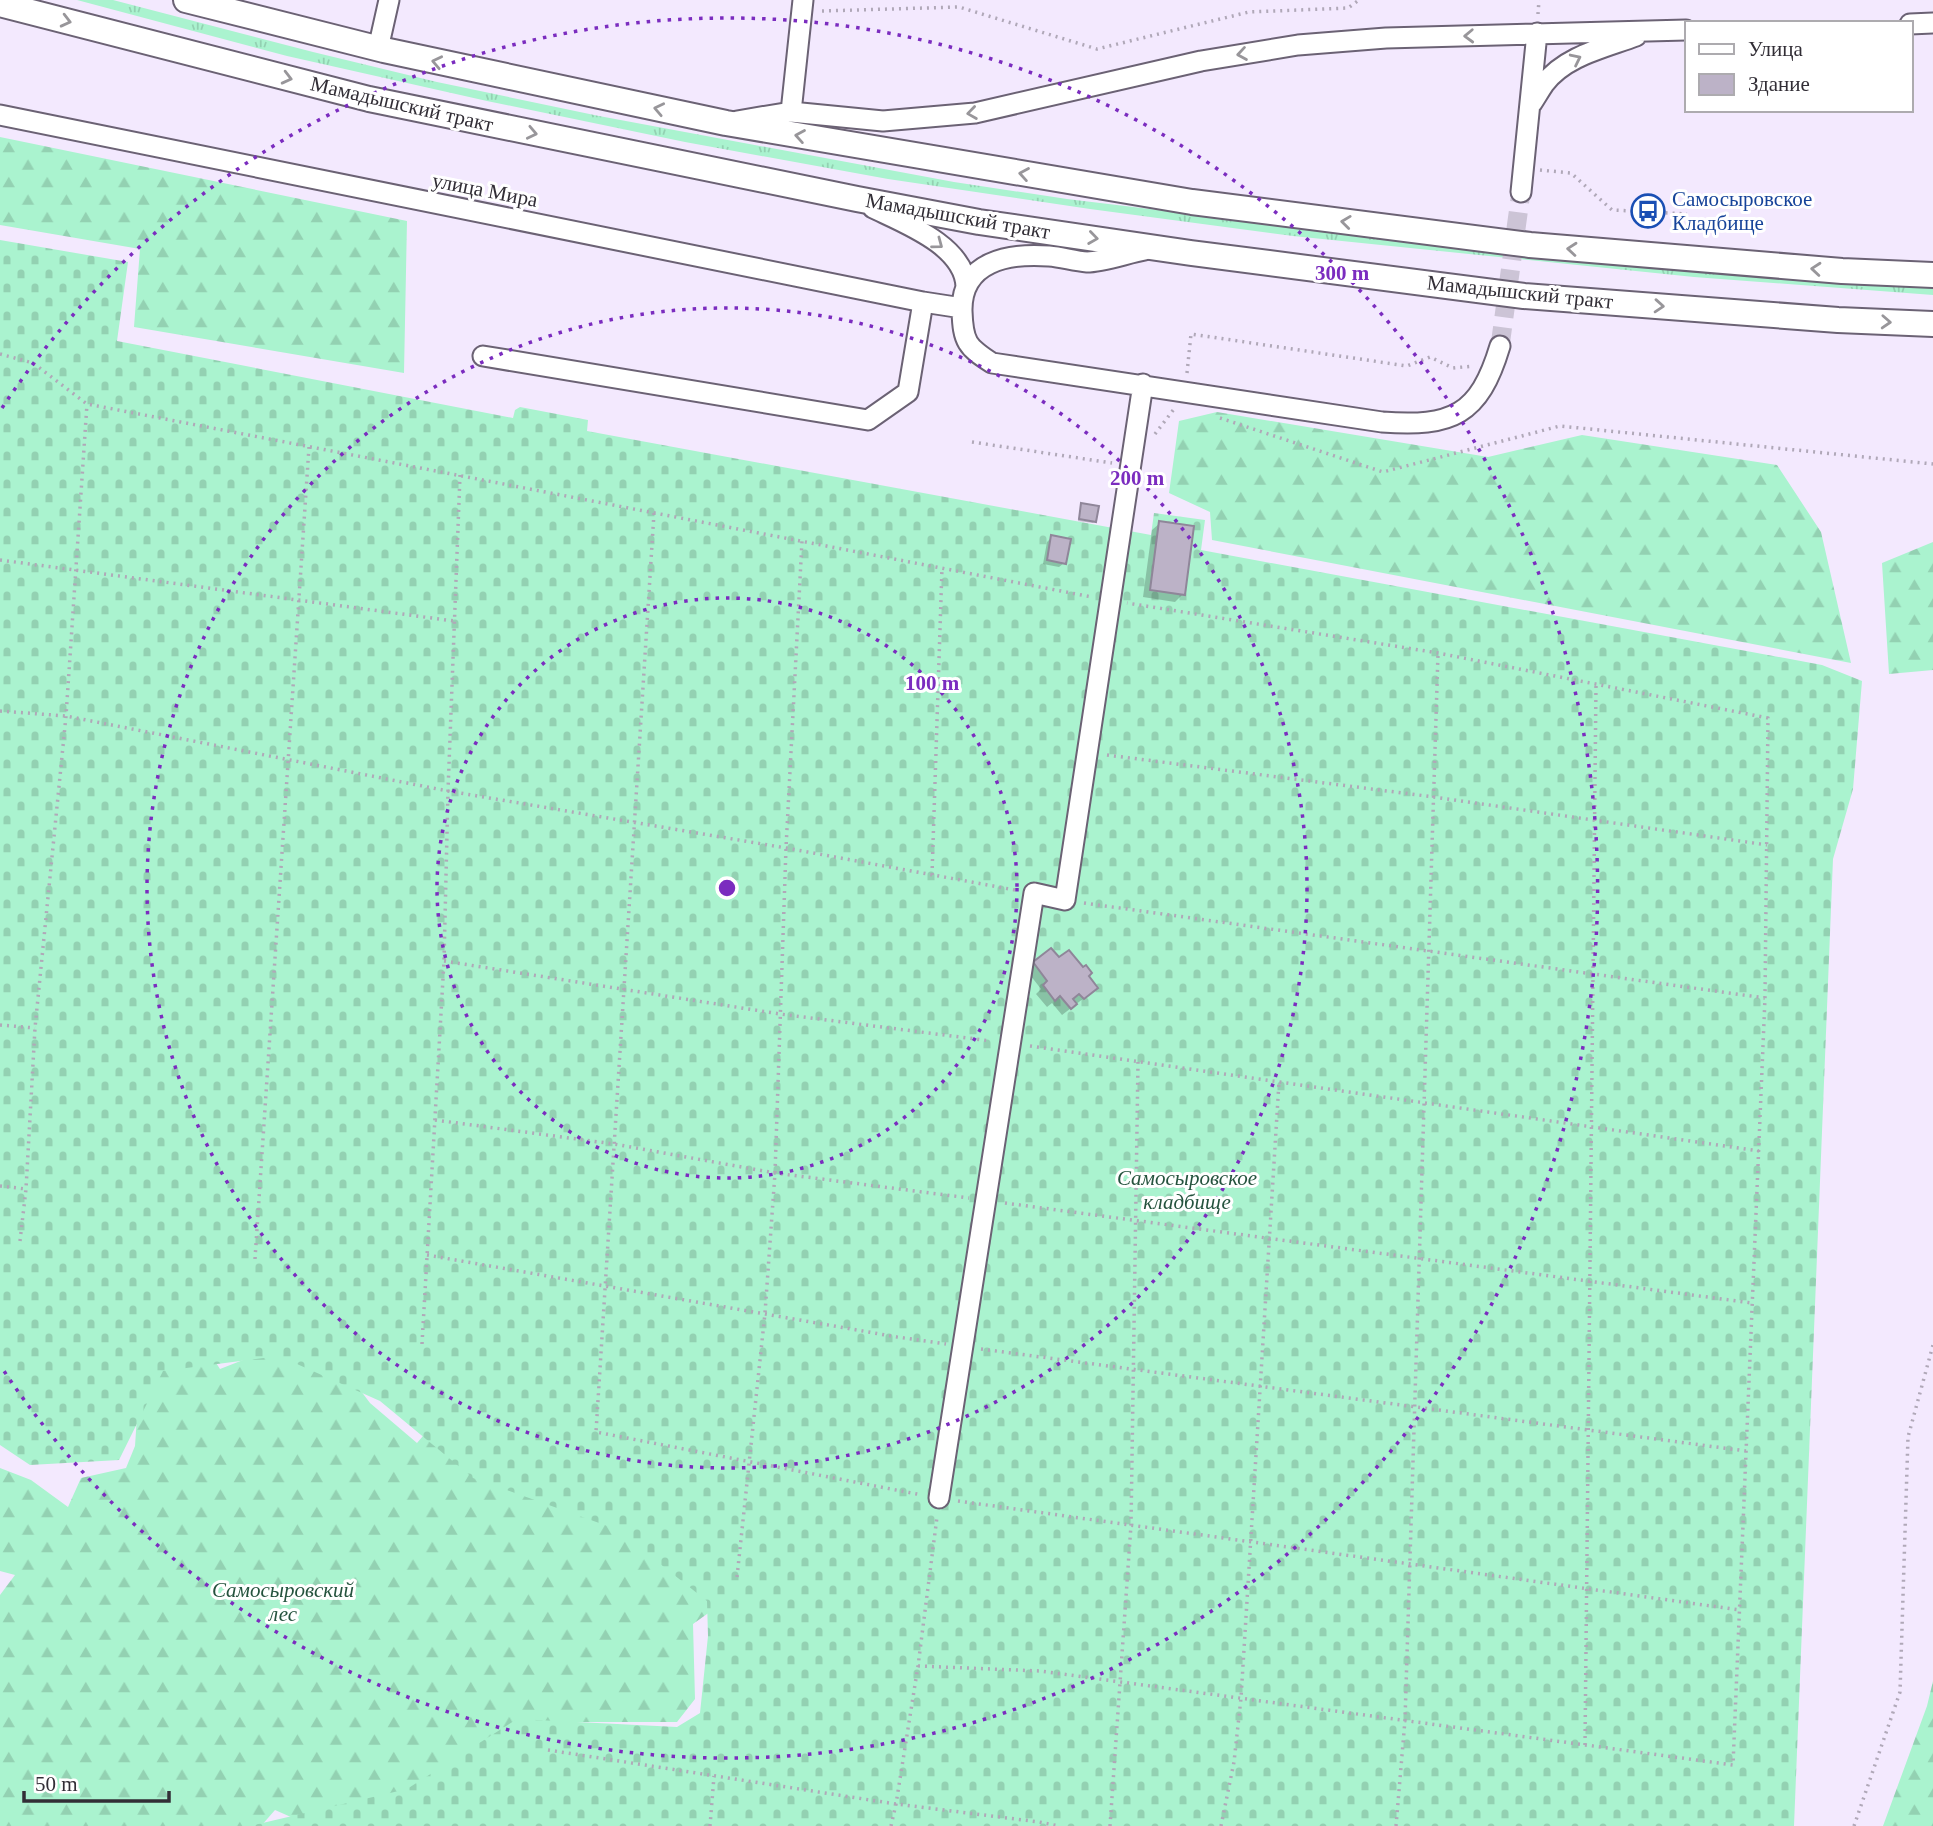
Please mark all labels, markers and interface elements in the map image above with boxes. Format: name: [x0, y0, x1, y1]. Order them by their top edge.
one-way arrow: [60, 13, 72, 27]
legend: [1685, 21, 1912, 112]
one-way arrow: [1463, 28, 1474, 43]
text: Улица: [1748, 37, 1803, 61]
one-way arrow: [1236, 46, 1248, 61]
one-way arrow: [1569, 53, 1581, 67]
one-way arrow: [431, 55, 443, 70]
one-way arrow: [280, 70, 292, 84]
street label: Мамадышский тракт: [308, 71, 496, 137]
text: Здание: [1748, 72, 1810, 96]
one-way arrow: [653, 103, 665, 118]
one-way arrow: [966, 105, 978, 120]
one-way arrow: [526, 124, 538, 139]
one-way arrow: [794, 129, 806, 144]
one-way arrow: [1018, 167, 1030, 182]
street label: улица Мира: [430, 168, 540, 212]
place label: Самосыровское Кладбище: [1672, 187, 1812, 235]
street label: Мамадышский тракт: [864, 188, 1052, 244]
bus stop icon: Самосыровское Кладбище: [1629, 192, 1667, 230]
one-way arrow: [1340, 214, 1352, 229]
one-way arrow: [1087, 231, 1099, 246]
one-way arrow: [930, 235, 943, 248]
one-way arrow: [1566, 242, 1577, 257]
text: 300 m: [1315, 261, 1370, 285]
one-way arrow: [1810, 262, 1821, 277]
street label: Мамадышский тракт: [1426, 270, 1614, 314]
one-way arrow: [1654, 298, 1665, 313]
one-way arrow: [1881, 314, 1892, 329]
text: 200 m: [1110, 466, 1165, 490]
text: 100 m: [905, 671, 960, 695]
centre of rings: [715, 876, 739, 900]
park label: Самосыровское кладбище: [1117, 1166, 1257, 1214]
park label: Самосыровский лес: [212, 1578, 355, 1626]
scale bar: [24, 1759, 170, 1803]
text: 50 m: [35, 1772, 78, 1796]

